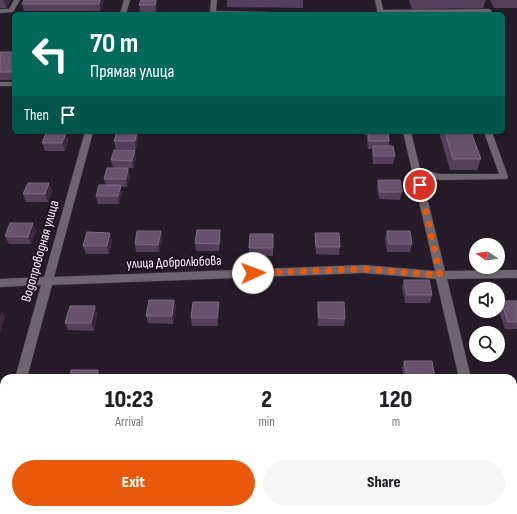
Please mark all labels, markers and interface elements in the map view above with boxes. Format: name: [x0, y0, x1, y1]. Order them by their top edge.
text: 70 m: [90, 27, 138, 60]
icon: left: [24, 28, 76, 80]
text: Прямая улица: [90, 61, 174, 82]
icon: arrive: [57, 104, 79, 126]
text: Then: [24, 106, 49, 125]
pin: [403, 168, 437, 202]
icon: arrive: [409, 174, 431, 196]
street label: Водопроводная улица: [17, 198, 63, 304]
north arrow: [469, 238, 505, 274]
map controls: [469, 238, 505, 362]
street label: улица Добролюбова: [126, 252, 222, 272]
position arrow: [232, 252, 274, 294]
button: sound: [469, 282, 505, 318]
button: search: [469, 326, 505, 362]
text: 10:23: [105, 385, 154, 414]
text: 2: [261, 385, 272, 414]
text: 120: [380, 385, 412, 414]
text: Arrival: [115, 414, 143, 430]
text: min: [258, 414, 275, 430]
text: m: [392, 414, 400, 430]
button: Exit: [12, 460, 255, 506]
button: Share: [263, 460, 505, 506]

